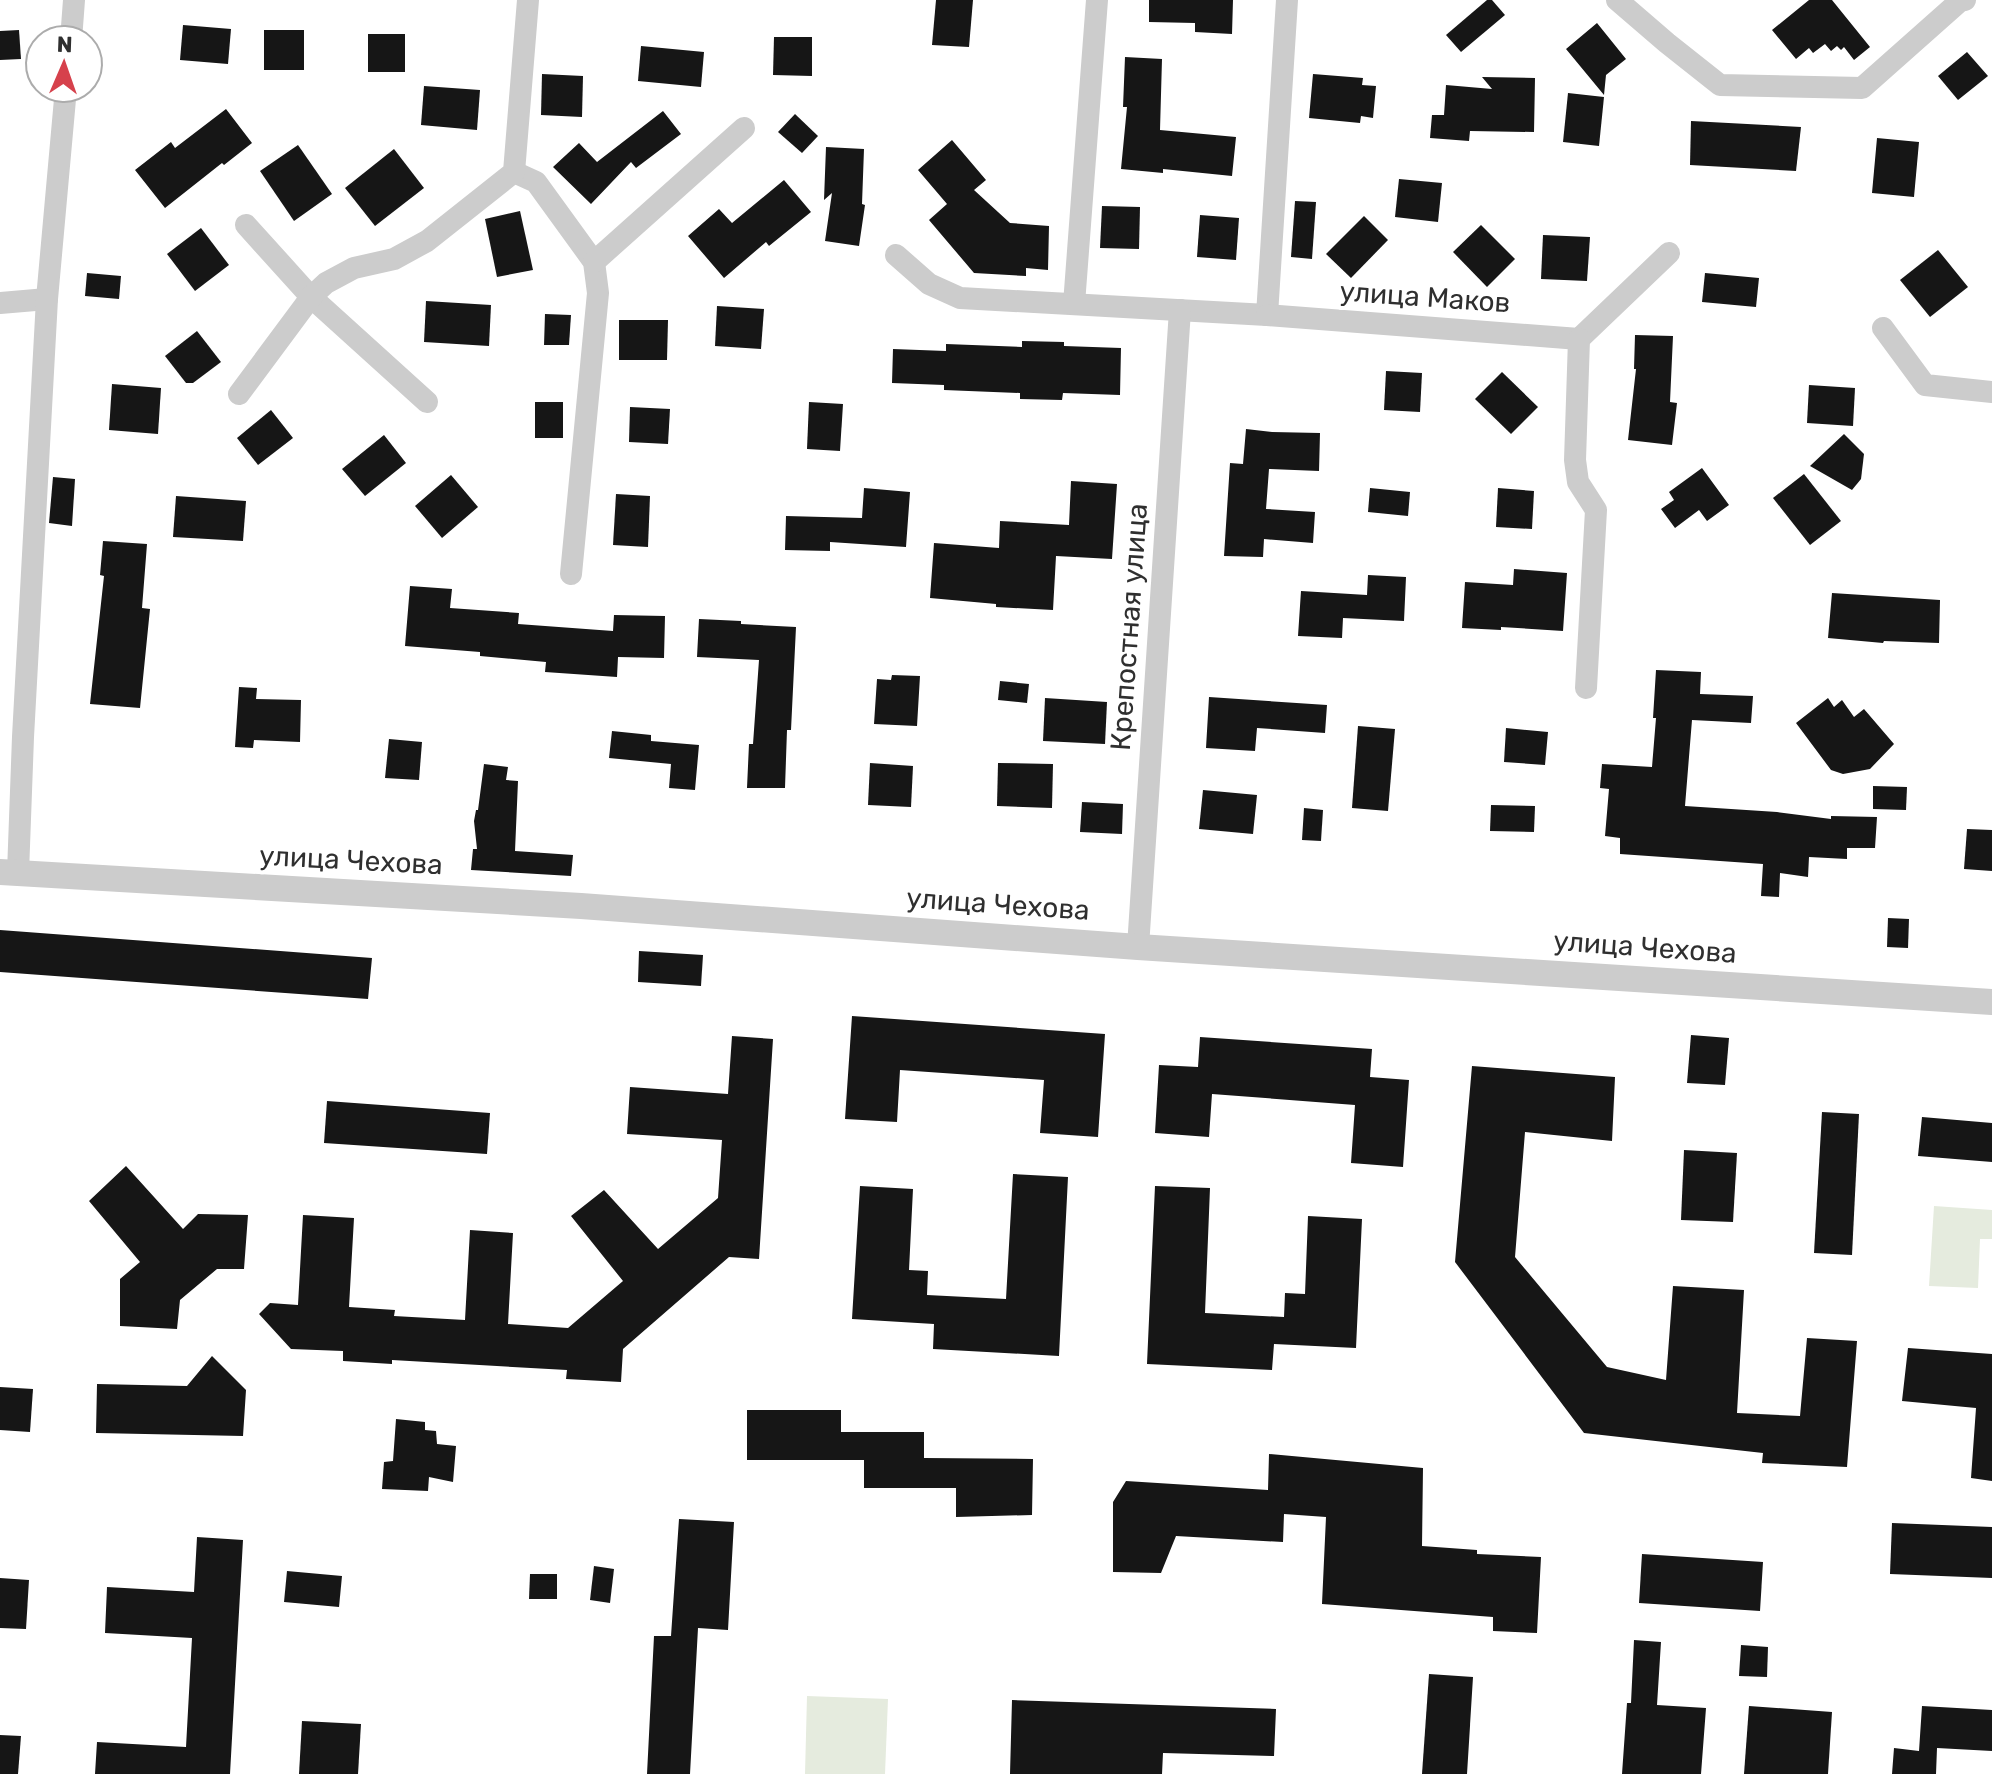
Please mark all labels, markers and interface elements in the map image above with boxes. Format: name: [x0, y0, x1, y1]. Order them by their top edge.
north arrow: [24, 24, 104, 104]
text: N: [56, 31, 73, 58]
street label: улица Маков: [1338, 275, 1512, 319]
street label: Крепостная улица: [1104, 502, 1154, 752]
street label: улица Чехова: [258, 839, 444, 881]
street label: улица Чехова: [905, 881, 1091, 927]
street label: улица Чехова: [1552, 924, 1738, 970]

